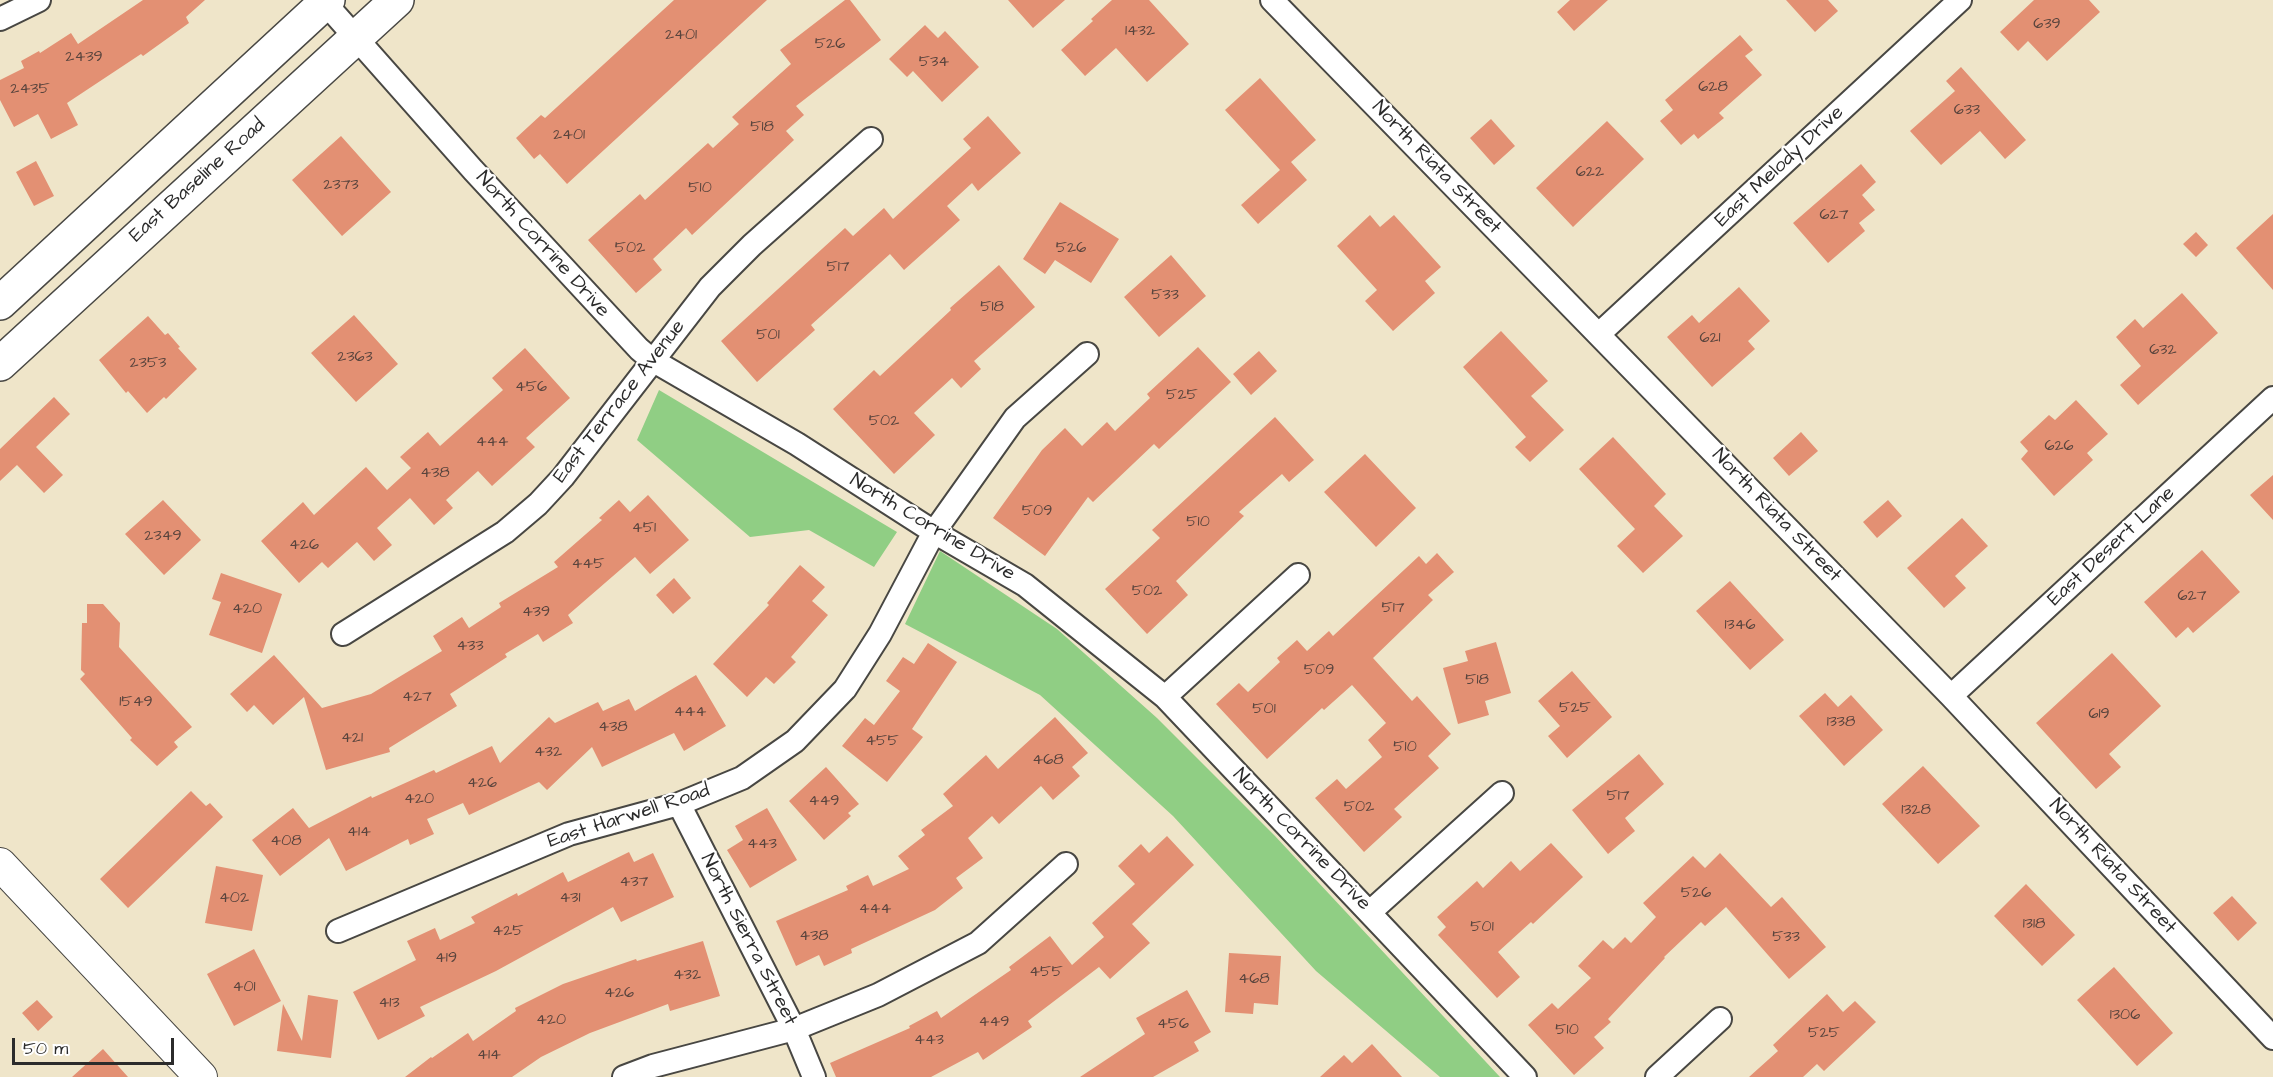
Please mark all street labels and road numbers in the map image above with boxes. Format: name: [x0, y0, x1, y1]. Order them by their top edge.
street label: North Riata Street: [1366, 96, 1506, 240]
street label: East Melody Drive: [1711, 101, 1849, 233]
street label: East Baseline Road: [125, 114, 271, 248]
street label: North Corrine Drive: [470, 167, 614, 323]
street label: East Terrace Avenue: [549, 316, 691, 488]
street label: North Riata Street: [1706, 444, 1846, 588]
street label: North Corrine Drive: [845, 469, 1019, 587]
street label: East Desert Lane: [2044, 482, 2180, 612]
street label: North Corrine Drive: [1227, 764, 1375, 916]
street label: East Harwell Road: [545, 780, 713, 854]
street label: North Riata Street: [2043, 794, 2181, 940]
street label: North Sierra Street: [694, 850, 802, 1030]

